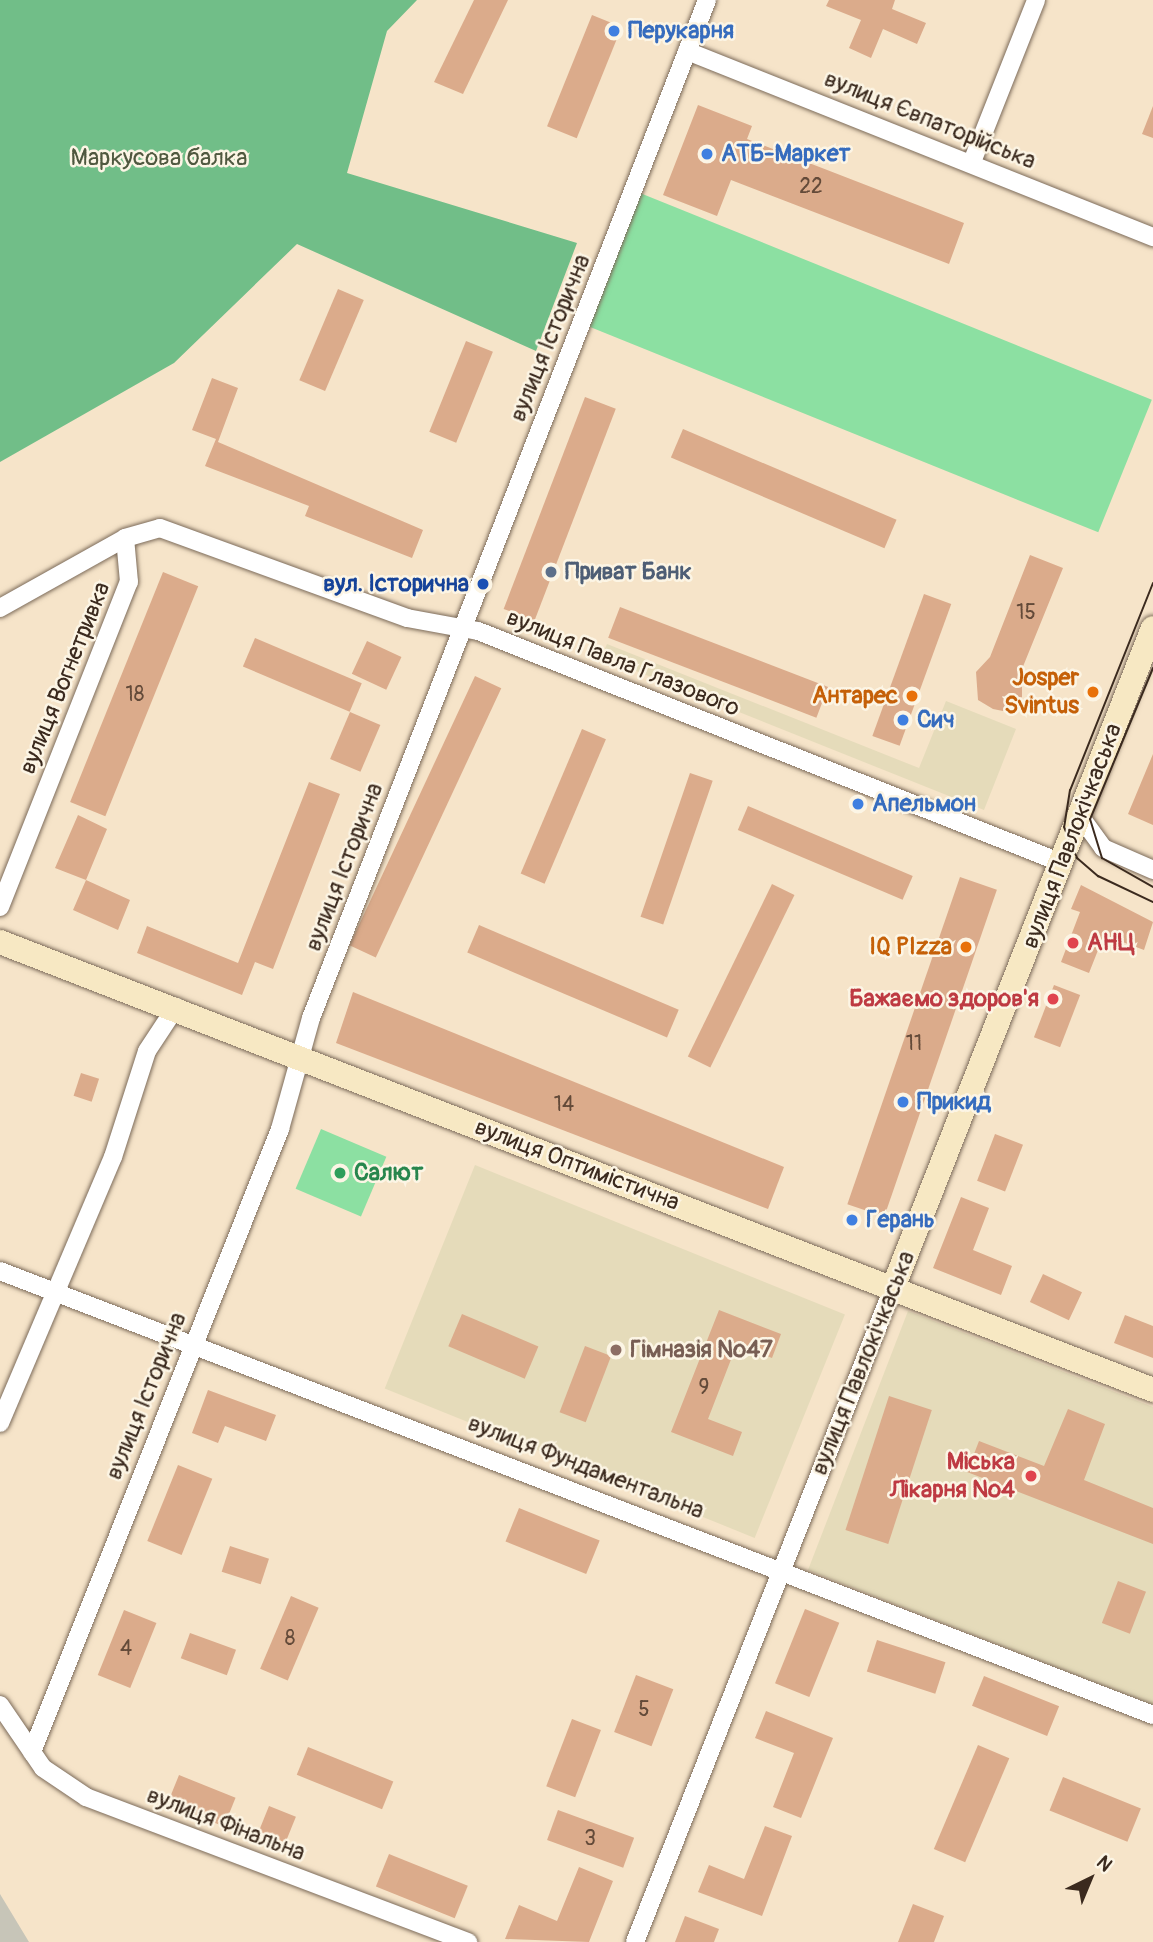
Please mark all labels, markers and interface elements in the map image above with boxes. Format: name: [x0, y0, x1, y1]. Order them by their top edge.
place label: Перукарня: [628, 17, 734, 45]
marker: Перукарня: [606, 23, 622, 39]
street label: вулиця Євпаторійська: [820, 64, 1040, 176]
place label: АТБ-Маркет: [721, 140, 851, 168]
park label: Маркусова балка: [71, 144, 247, 172]
marker: АТБ-Маркет: [699, 146, 715, 162]
house number: 22: [799, 174, 823, 200]
street label: вулиця Історична: [503, 250, 597, 426]
place label: Приват Банк: [565, 558, 692, 586]
marker: Приват Банк: [543, 564, 559, 580]
place label: вул. Історична: [323, 570, 469, 598]
marker: вул. Історична: [475, 576, 491, 592]
street label: вулиця Вогнетривка: [13, 578, 117, 778]
house number: 15: [1016, 600, 1036, 626]
street label: вулиця Павла Глазового: [502, 603, 744, 723]
place label: Josper Svintus: [1004, 664, 1079, 720]
house number: 18: [126, 682, 144, 708]
place label: Антарес: [812, 682, 898, 710]
marker: Josper Svintus: [1085, 684, 1101, 700]
marker: Антарес: [904, 688, 920, 704]
place label: Сич: [917, 706, 955, 734]
marker: Сич: [895, 712, 911, 728]
street label: вулиця Павлокічкаська: [1016, 719, 1128, 953]
street label: вулиця Історична: [299, 779, 389, 955]
place label: Апельмон: [872, 790, 976, 818]
marker: Апельмон: [850, 796, 866, 812]
place label: АНЦ: [1087, 929, 1135, 957]
place label: IQ PIzza: [869, 933, 952, 961]
marker: АНЦ: [1065, 935, 1081, 951]
marker: IQ PIzza: [958, 939, 974, 955]
place label: Бажаємо здоров'я: [849, 985, 1039, 1013]
marker: Бажаємо здоров'я: [1045, 991, 1061, 1007]
house number: 11: [906, 1031, 922, 1057]
place label: Прикид: [917, 1088, 991, 1116]
house number: 14: [554, 1092, 574, 1118]
marker: Прикид: [895, 1094, 911, 1110]
street label: вулиця Оптимістична: [471, 1113, 683, 1217]
place label: Салют: [354, 1159, 423, 1187]
marker: Салют: [332, 1165, 348, 1181]
place label: Герань: [866, 1206, 935, 1234]
marker: Герань: [844, 1212, 860, 1228]
street label: вулиця Павлокічкаська: [805, 1247, 921, 1479]
street label: вулиця Історична: [99, 1308, 193, 1484]
place label: Гімназія №47: [630, 1336, 773, 1364]
marker: Гімназія №47: [608, 1342, 624, 1358]
house number: 9: [699, 1375, 709, 1401]
street label: вулиця Фундаментальна: [464, 1409, 708, 1525]
place label: Міська Лікарня №4: [890, 1448, 1015, 1504]
marker: Міська Лікарня №4: [1021, 1466, 1041, 1486]
house number: 8: [285, 1626, 295, 1652]
house number: 4: [120, 1636, 132, 1662]
house number: 5: [638, 1697, 650, 1723]
street label: вулиця Фінальна: [143, 1781, 309, 1867]
house number: 3: [584, 1826, 596, 1852]
north arrow: [1055, 1844, 1125, 1914]
text: N: [1091, 1850, 1117, 1877]

